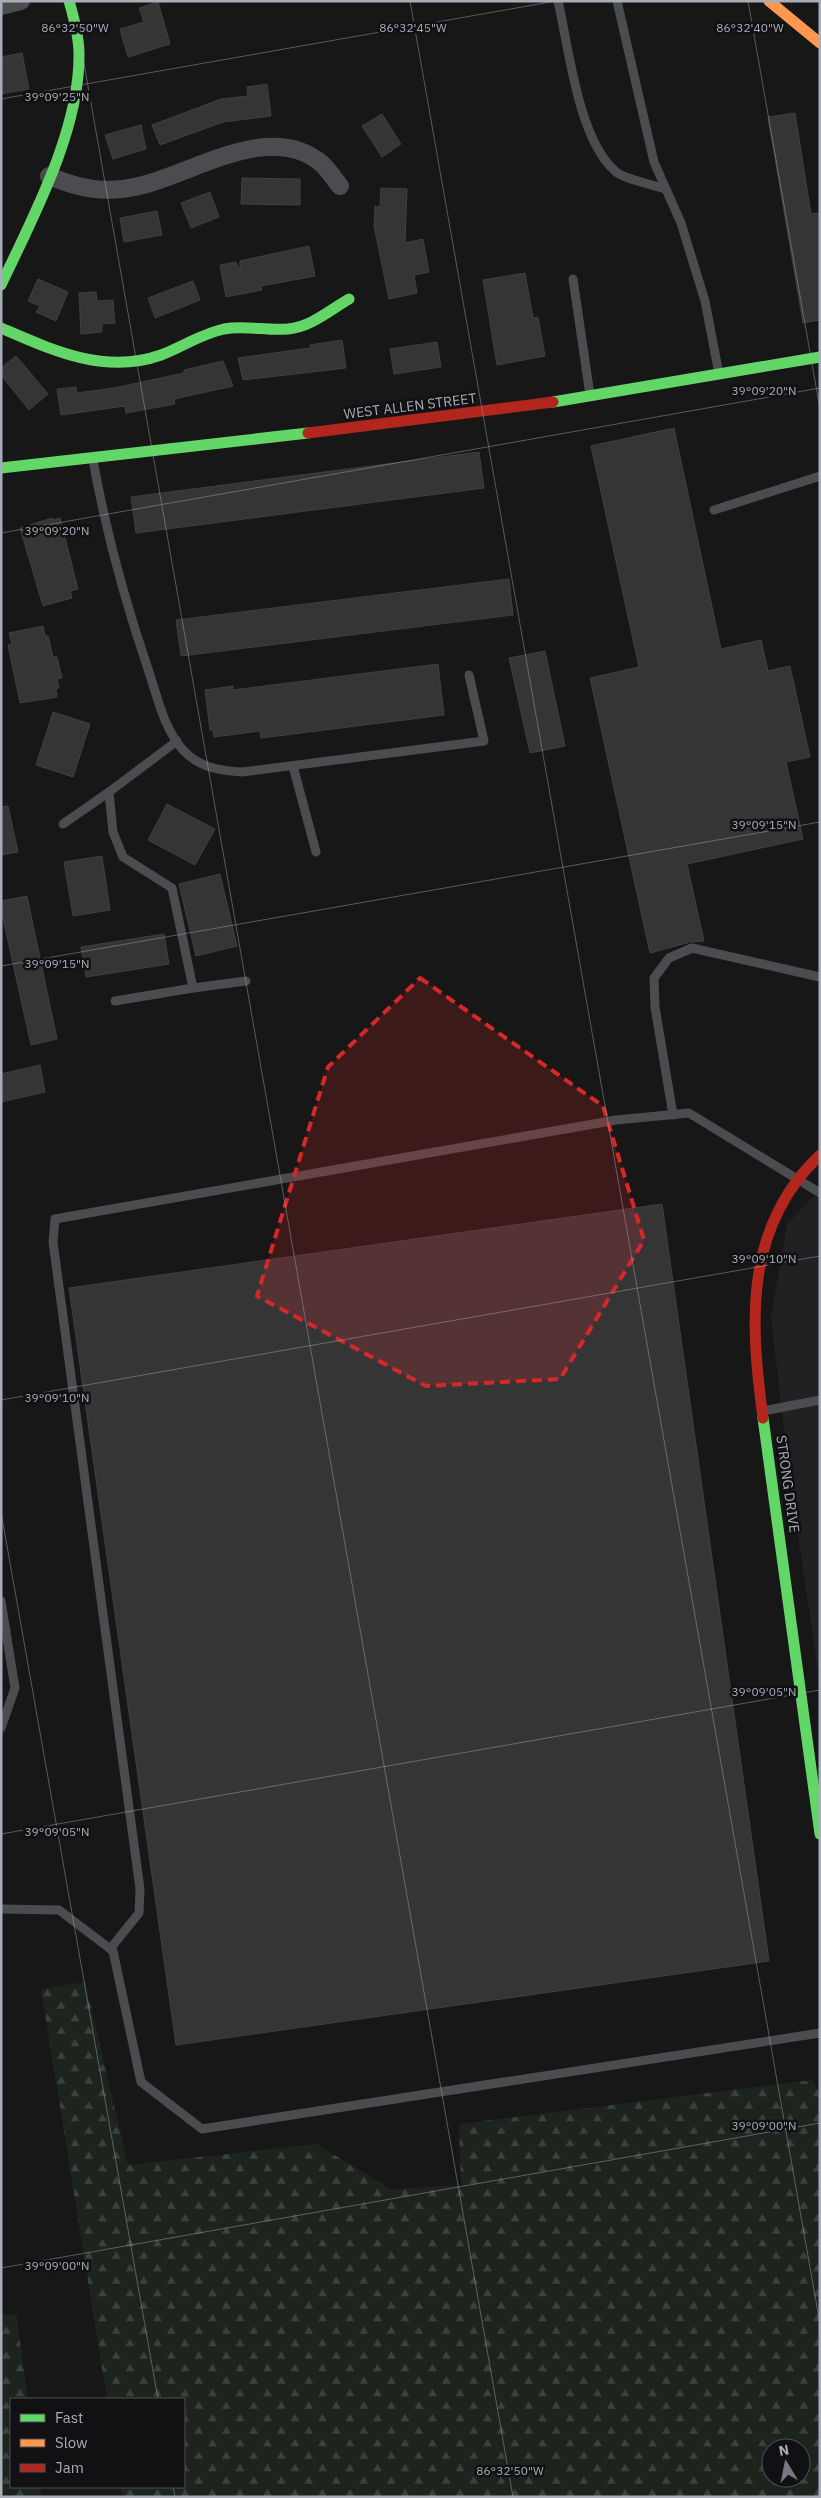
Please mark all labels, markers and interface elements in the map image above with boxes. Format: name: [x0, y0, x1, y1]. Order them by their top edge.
text: 86°32'50"W: [41, 20, 109, 35]
text: 86°32'45"W: [379, 20, 447, 35]
text: 86°32'40"W: [716, 20, 784, 35]
text: 39°09'25"N: [24, 89, 90, 104]
text: 39°09'20"N: [731, 383, 797, 398]
street label: WEST ALLEN STREET: [343, 389, 477, 423]
text: 39°09'20"N: [24, 523, 90, 538]
text: 39°09'15"N: [731, 817, 797, 832]
text: 39°09'15"N: [24, 956, 90, 971]
text: 39°09'10"N: [731, 1251, 797, 1266]
text: 39°09'10"N: [24, 1390, 90, 1405]
street label: STRONG DRIVE: [772, 1434, 804, 1534]
text: 39°09'05"N: [731, 1684, 797, 1699]
text: 39°09'05"N: [24, 1824, 90, 1839]
text: 39°09'00"N: [731, 2118, 797, 2133]
text: 39°09'00"N: [24, 2258, 90, 2273]
legend: [10, 2398, 185, 2488]
text: Fast: [55, 2408, 83, 2427]
text: Slow: [55, 2433, 88, 2452]
north arrow: [761, 2438, 811, 2488]
text: N: [777, 2440, 790, 2460]
text: Jam: [55, 2458, 84, 2477]
text: 86°32'50"W: [476, 2463, 544, 2478]

